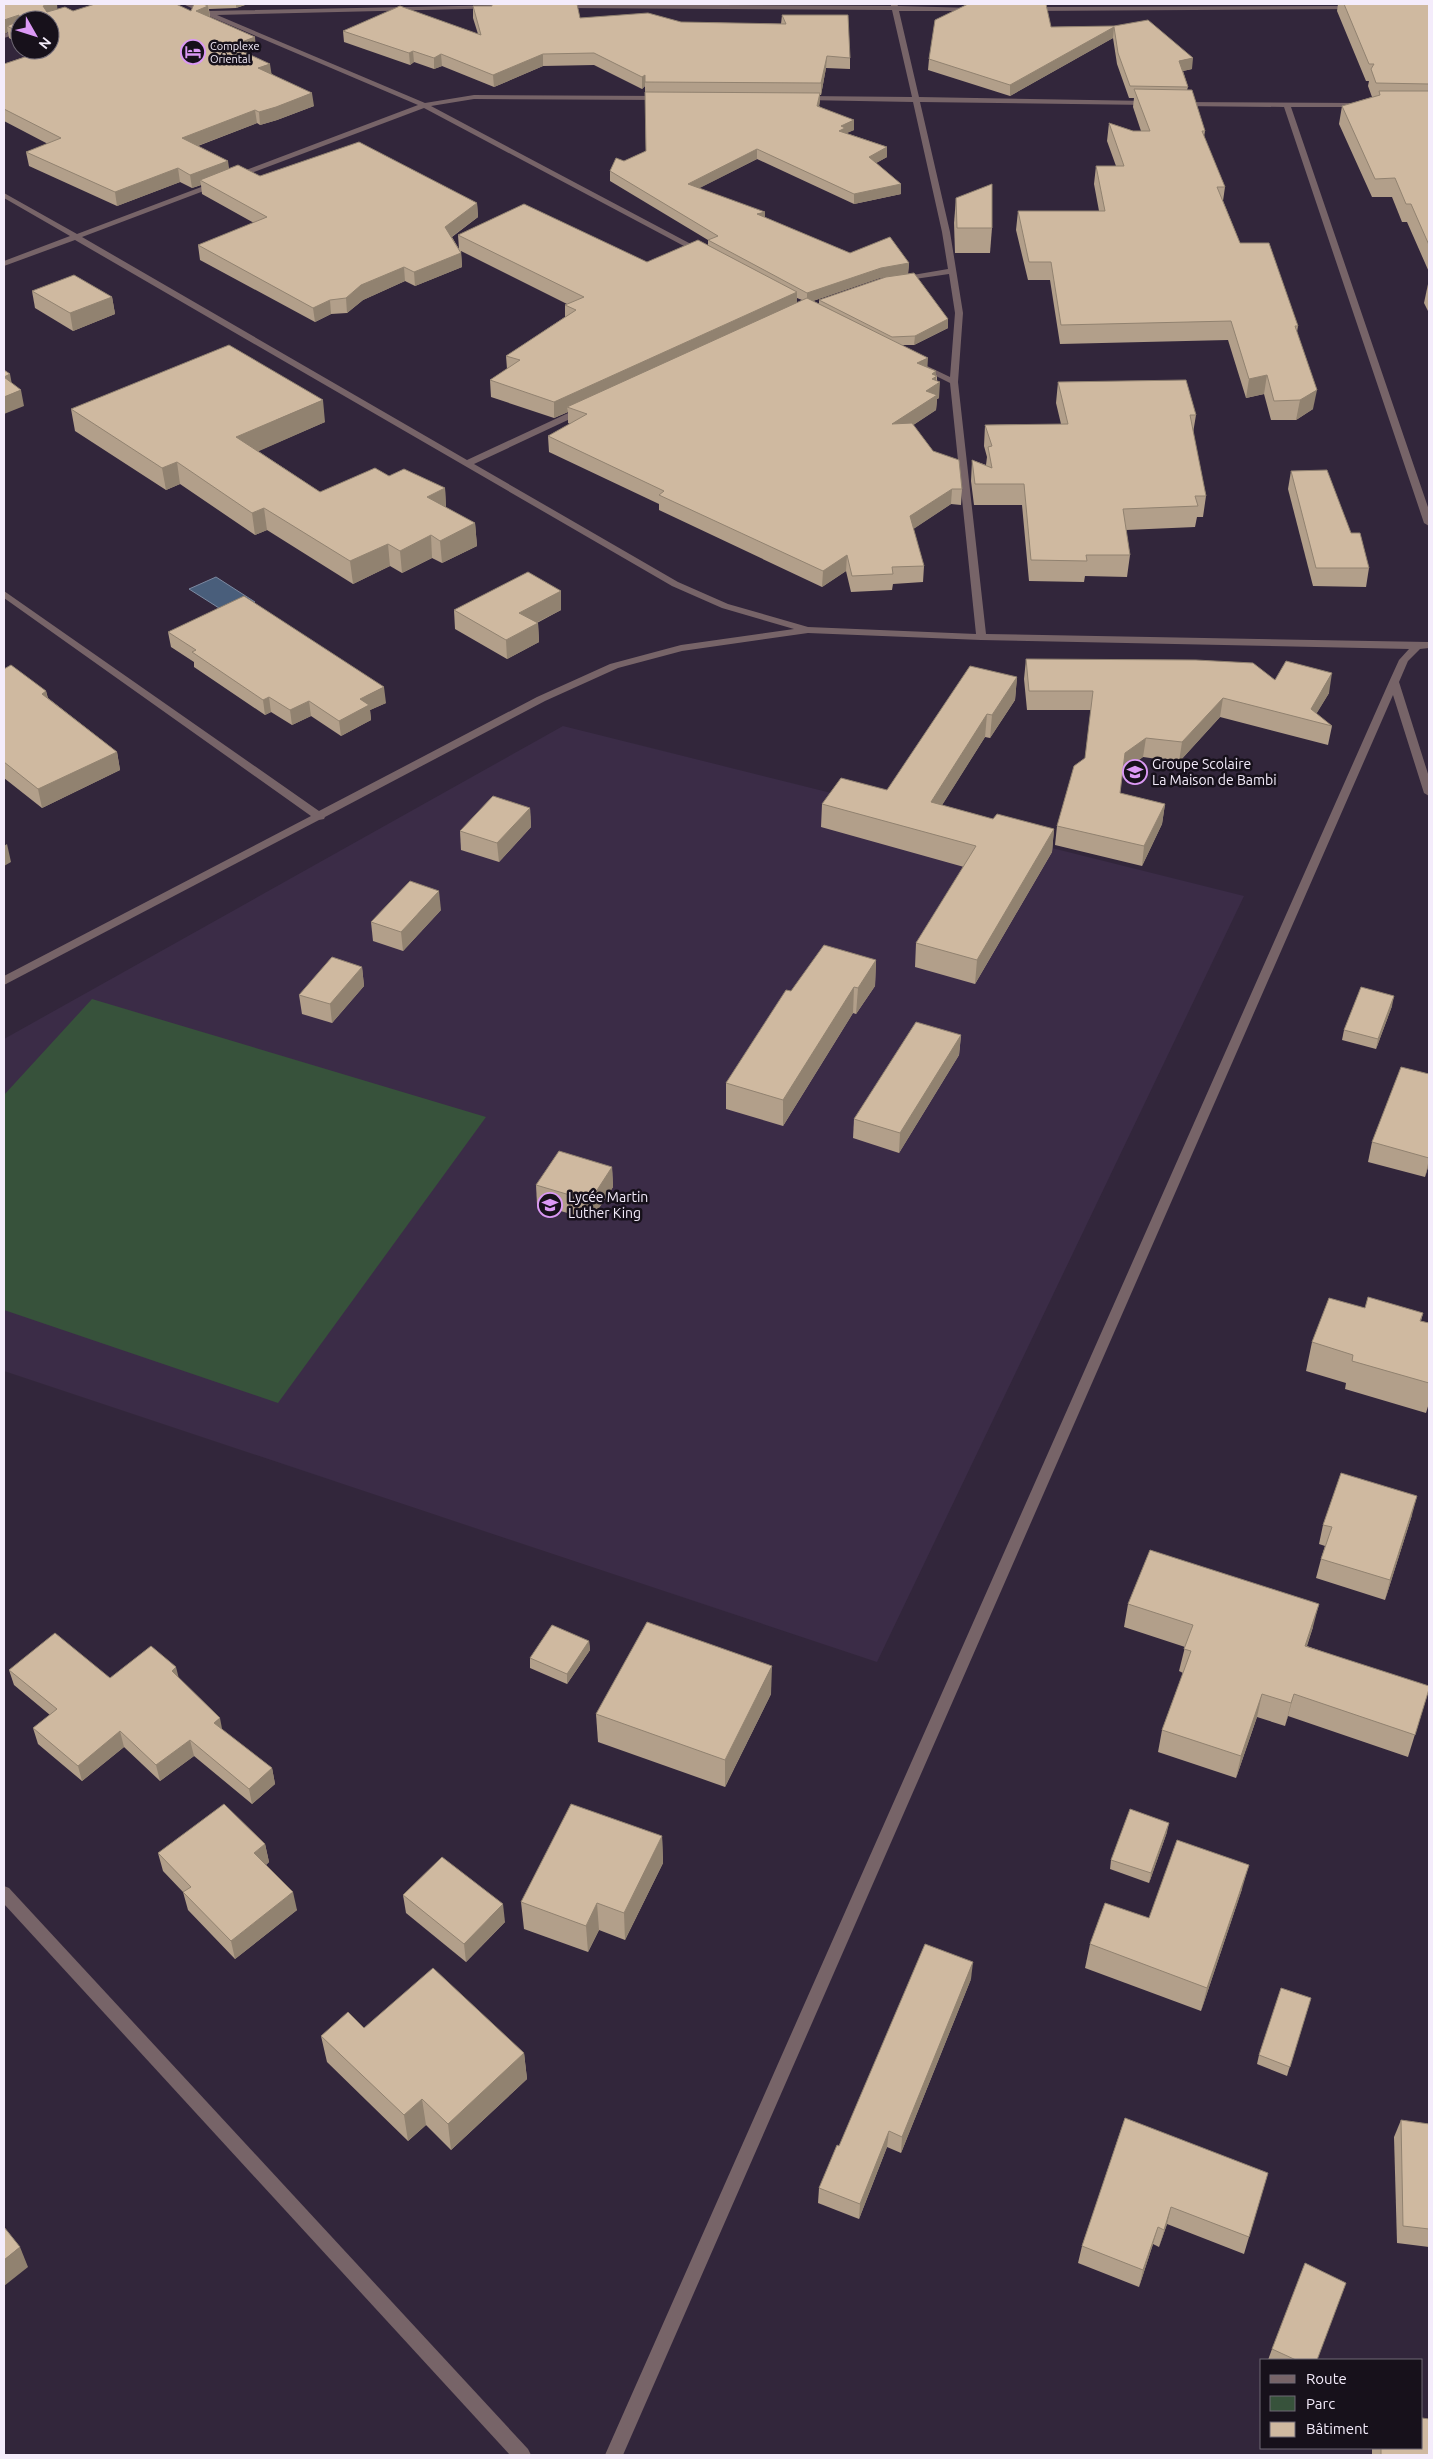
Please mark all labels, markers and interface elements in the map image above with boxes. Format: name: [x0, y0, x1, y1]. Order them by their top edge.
north arrow: [10, 10, 60, 60]
text: N: [36, 34, 55, 52]
hotel icon: Complexe Oriental: [180, 39, 206, 65]
place label: Complexe Oriental: [210, 40, 260, 65]
place label: Groupe Scolaire La Maison de Bambi: [1152, 756, 1277, 788]
school or university icon: Groupe Scolaire La Maison de Bambi: [1122, 759, 1148, 785]
place label: Lycée Martin Luther King: [568, 1189, 648, 1221]
school or university icon: Lycée Martin Luther King: [537, 1192, 563, 1218]
legend: [1260, 2359, 1423, 2449]
text: Route: [1306, 2370, 1347, 2387]
text: Parc: [1306, 2395, 1335, 2412]
text: Bâtiment: [1306, 2420, 1369, 2437]

